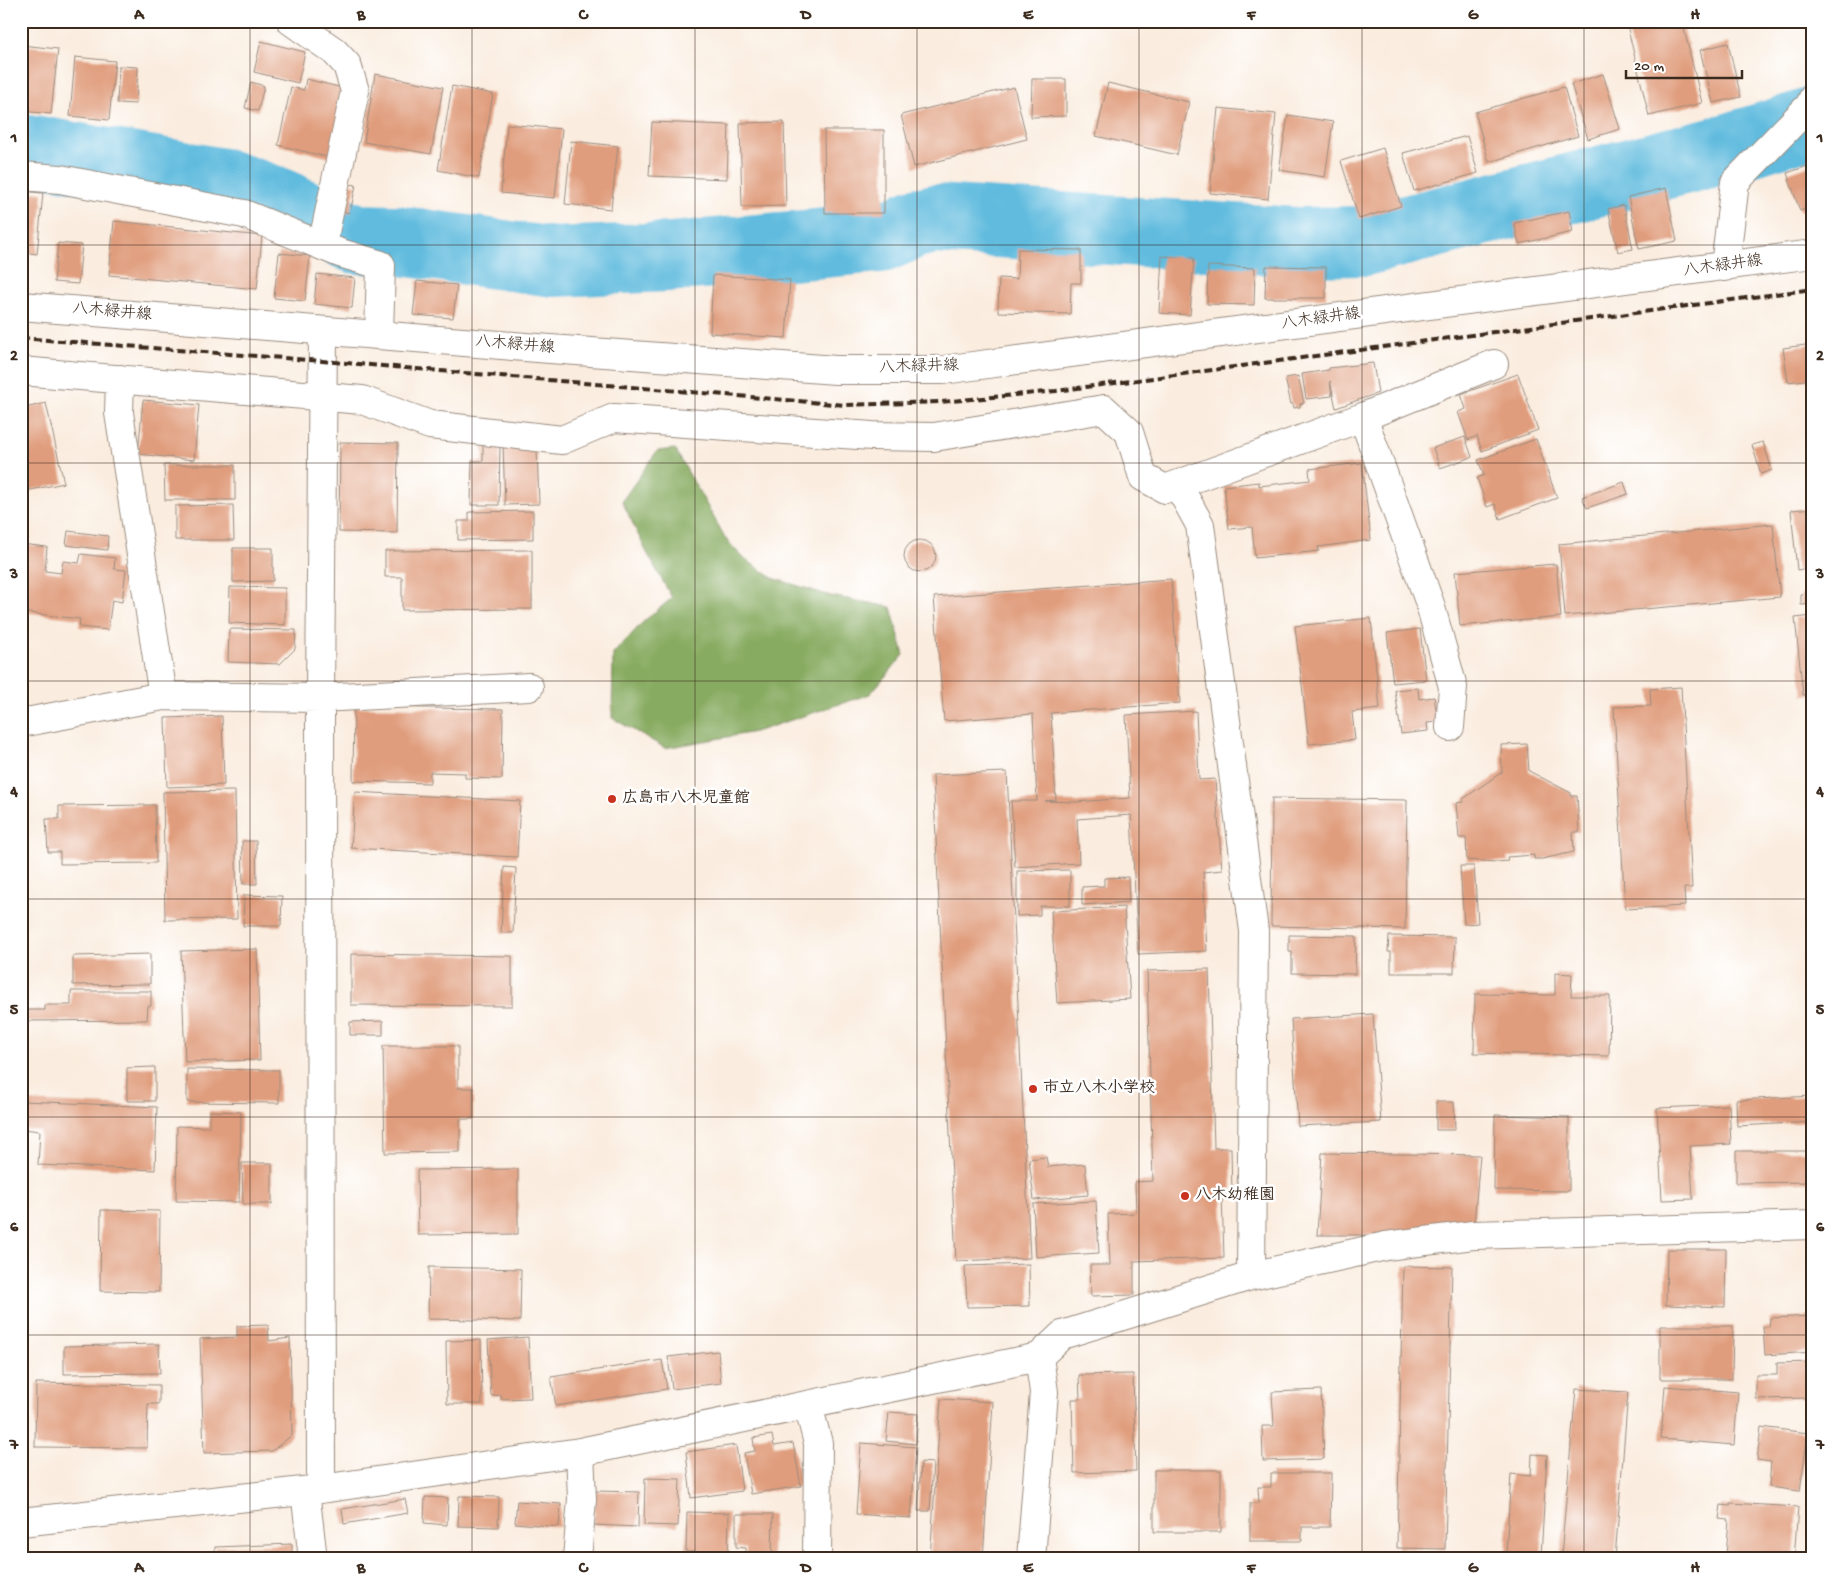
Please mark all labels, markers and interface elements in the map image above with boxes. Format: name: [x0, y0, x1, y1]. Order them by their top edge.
text: A: [133, 7, 145, 26]
text: B: [356, 7, 366, 26]
text: C: [578, 7, 589, 26]
text: D: [799, 7, 812, 26]
text: E: [1023, 7, 1034, 26]
text: F: [1246, 7, 1257, 26]
text: G: [1468, 7, 1479, 26]
text: H: [1690, 7, 1700, 26]
scale bar: [1626, 48, 1743, 80]
text: 20 m: [1634, 58, 1664, 76]
text: 1: [10, 130, 17, 149]
text: 1: [1816, 130, 1823, 149]
street label: 八木緑井線: [1682, 250, 1764, 282]
street label: 八木緑井線: [71, 298, 153, 326]
street label: 八木緑井線: [1280, 303, 1362, 335]
street label: 八木緑井線: [474, 331, 556, 359]
text: 2: [10, 348, 18, 367]
text: 2: [1816, 348, 1824, 367]
street label: 八木緑井線: [879, 355, 959, 379]
text: 3: [9, 566, 18, 585]
text: 3: [1815, 566, 1824, 585]
text: 4: [9, 784, 18, 803]
text: 4: [1815, 784, 1824, 803]
place label: 広島市八木児童館: [622, 788, 750, 809]
marker: 広島市八木児童館: [606, 793, 618, 805]
text: 5: [10, 1002, 19, 1021]
text: 5: [1816, 1002, 1825, 1021]
place label: 市立八木小学校: [1043, 1078, 1155, 1099]
marker: 市立八木小学校: [1027, 1083, 1039, 1095]
place label: 八木幼稚園: [1195, 1185, 1275, 1206]
marker: 八木幼稚園: [1179, 1190, 1191, 1202]
text: 6: [10, 1219, 19, 1238]
text: 6: [1816, 1219, 1825, 1238]
text: 7: [9, 1437, 19, 1456]
text: 7: [1815, 1437, 1825, 1456]
text: A: [133, 1560, 145, 1579]
text: B: [356, 1560, 366, 1579]
text: C: [578, 1560, 589, 1579]
text: D: [799, 1560, 812, 1579]
text: E: [1023, 1560, 1034, 1579]
text: F: [1246, 1560, 1257, 1579]
text: G: [1468, 1560, 1479, 1579]
text: H: [1690, 1560, 1700, 1579]

